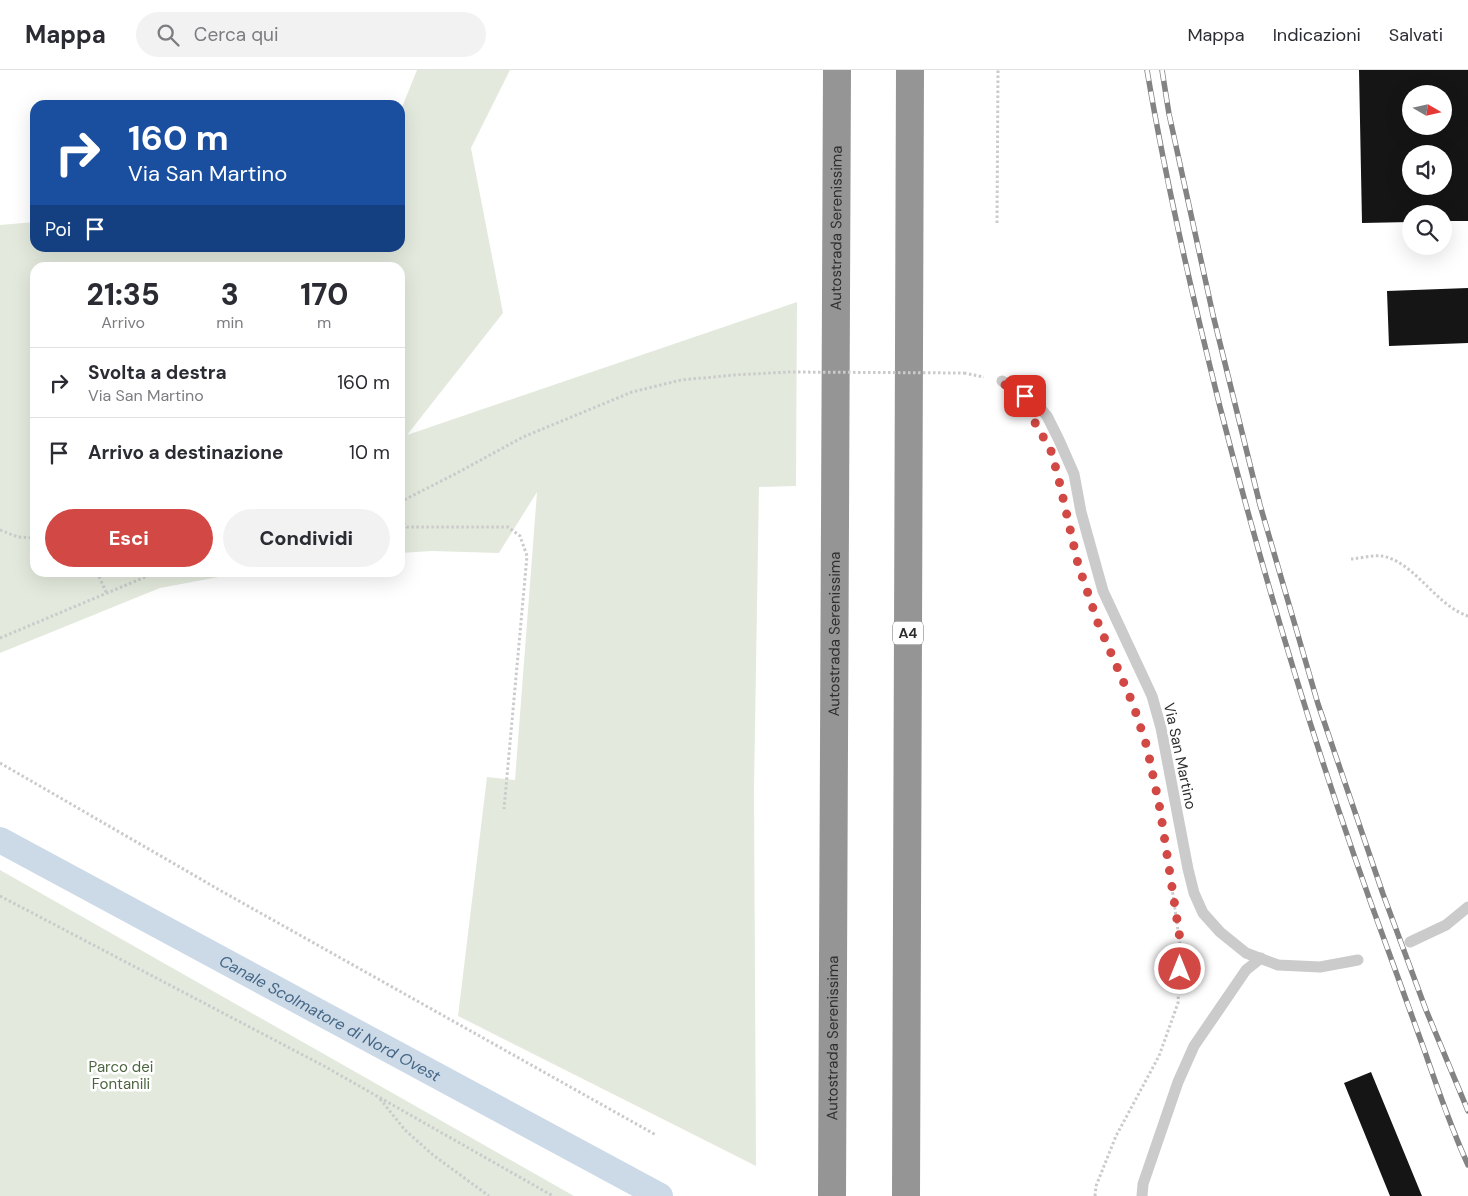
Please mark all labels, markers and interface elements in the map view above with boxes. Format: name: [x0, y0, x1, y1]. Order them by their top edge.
search box: [136, 12, 486, 57]
text: Mappa: [25, 19, 106, 50]
icon: search: [154, 21, 182, 49]
text: Cerca qui: [194, 22, 279, 47]
text: Mappa: [1187, 23, 1245, 47]
text: Indicazioni: [1273, 23, 1361, 47]
text: Salvati: [1389, 23, 1443, 47]
north arrow: [1402, 85, 1452, 135]
map controls: [1402, 85, 1452, 255]
text: 160 m: [128, 115, 229, 161]
icon: right: [45, 120, 110, 185]
button: sound: [1402, 145, 1452, 195]
street label: Autostrada Serenissima: [826, 146, 847, 310]
text: Via San Martino: [128, 159, 287, 188]
button: search: [1402, 205, 1452, 255]
icon: arrive: [81, 215, 109, 243]
text: Poi: [45, 217, 71, 242]
text: 21:35: [87, 275, 160, 314]
text: 3: [221, 275, 239, 314]
text: 170: [300, 275, 348, 314]
text: Arrivo: [101, 312, 145, 333]
text: min: [216, 312, 244, 333]
text: m: [317, 312, 331, 333]
text: Svolta a destra: [88, 360, 227, 385]
icon: right: [45, 369, 73, 397]
text: 160 m: [337, 370, 390, 395]
pin: [1004, 375, 1046, 417]
icon: arrive: [1011, 382, 1039, 410]
text: Via San Martino: [88, 385, 204, 406]
icon: arrive: [45, 439, 73, 467]
text: Arrivo a destinazione: [88, 440, 283, 465]
text: 10 m: [349, 440, 390, 465]
button: Esci: [45, 509, 213, 567]
button: Condividi: [223, 509, 390, 567]
street label: Autostrada Serenissima: [824, 552, 845, 716]
road number: A4: [893, 622, 923, 644]
street label: Via San Martino: [1159, 701, 1201, 811]
position arrow: [1153, 942, 1205, 994]
water label: Canale Scolmatore di Nord Ovest: [216, 950, 445, 1087]
street label: Autostrada Serenissima: [822, 956, 843, 1120]
park label: Parco dei Fontanili: [89, 1057, 153, 1094]

